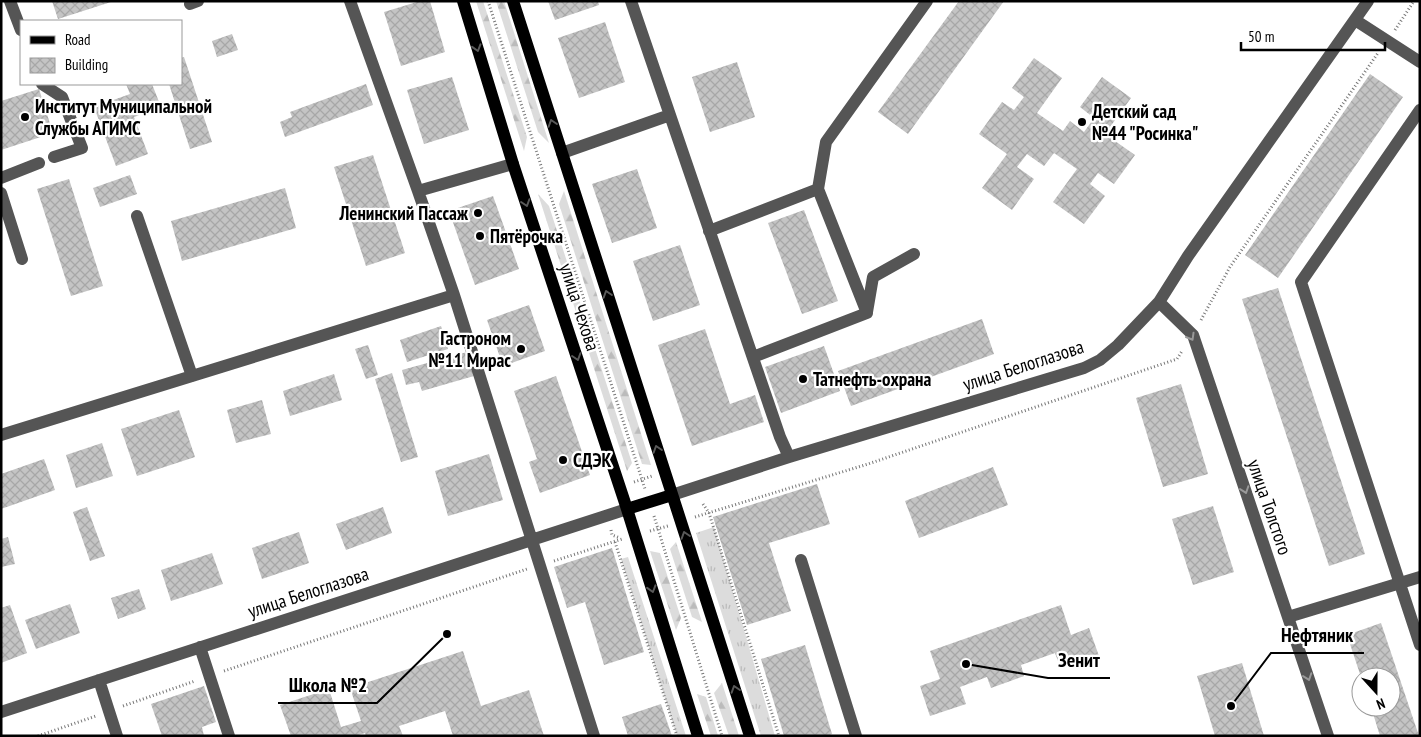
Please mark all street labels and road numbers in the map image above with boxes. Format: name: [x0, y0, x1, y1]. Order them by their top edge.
street label: улица Чехова: [555, 260, 605, 354]
street label: улица Белоглазова: [960, 334, 1086, 396]
street label: улица Толстого: [1243, 456, 1297, 558]
street label: улица Белоглазова: [245, 561, 371, 623]

